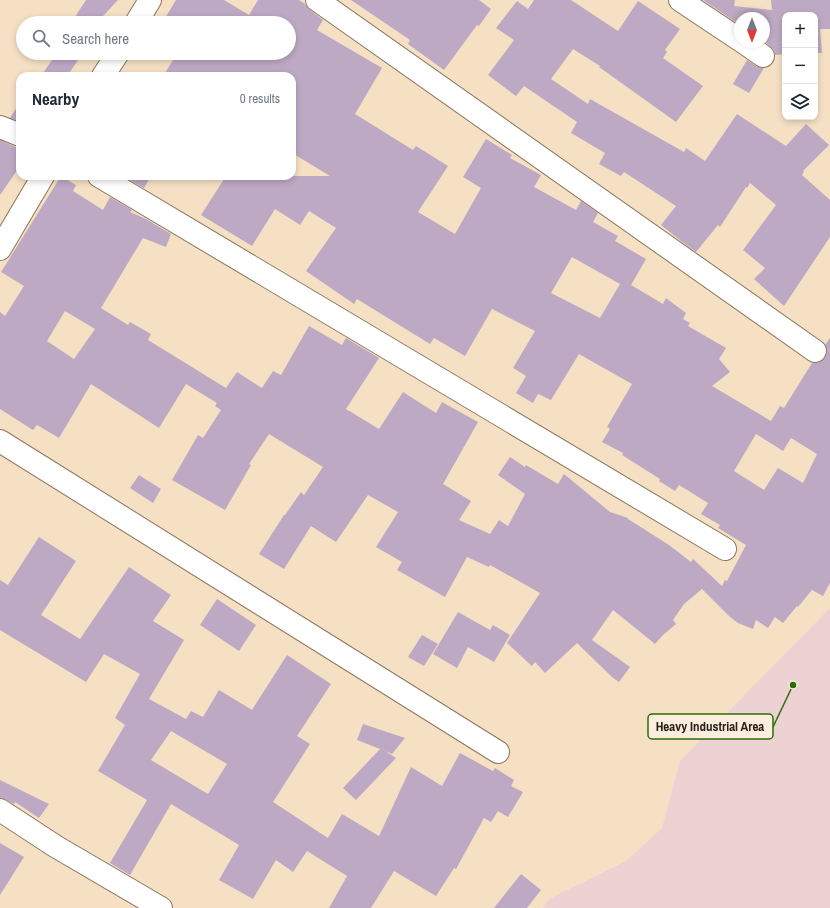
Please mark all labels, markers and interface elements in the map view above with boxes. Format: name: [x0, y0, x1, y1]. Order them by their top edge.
north arrow: [734, 12, 770, 48]
map controls: [782, 12, 818, 120]
button: +: [782, 12, 818, 48]
search box: [16, 16, 296, 60]
icon: search: [30, 27, 52, 49]
text: Search here: [62, 28, 129, 49]
button: −: [782, 48, 818, 84]
button: layers: [782, 84, 818, 120]
text: Nearby: [32, 87, 79, 110]
text: 0 results: [240, 90, 280, 107]
callout: Heavy Industrial Area: [648, 714, 773, 739]
text: Heavy Industrial Area: [656, 718, 764, 735]

